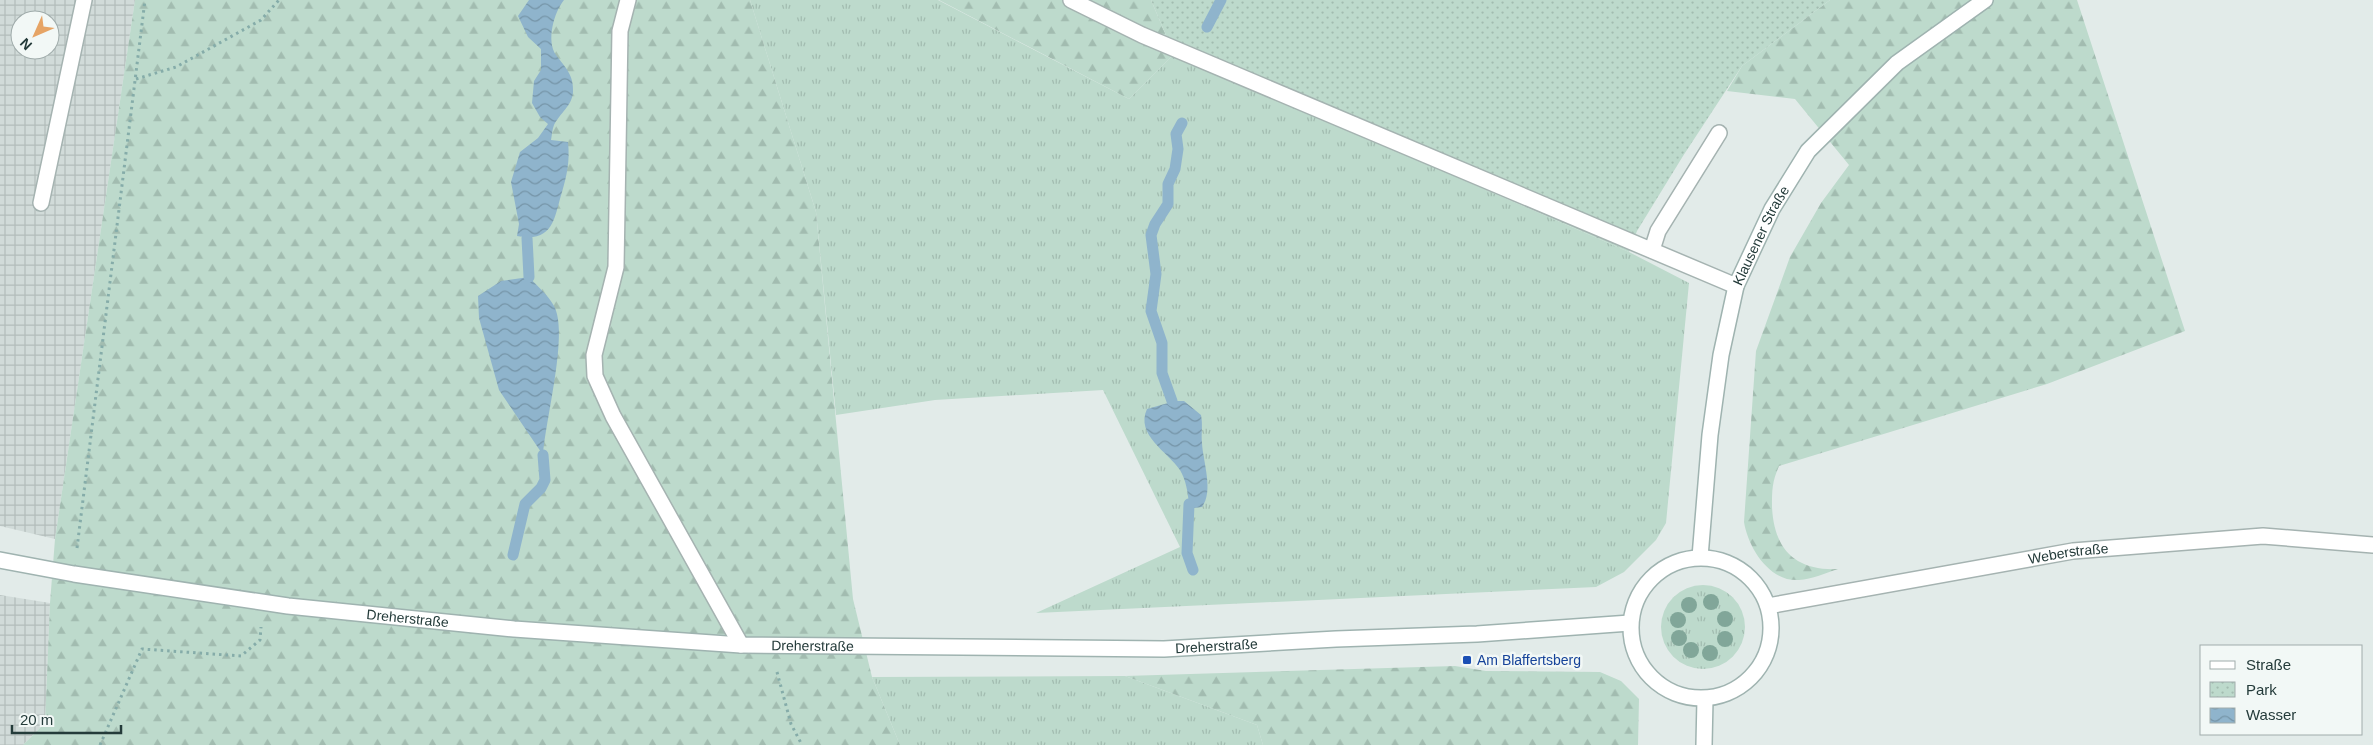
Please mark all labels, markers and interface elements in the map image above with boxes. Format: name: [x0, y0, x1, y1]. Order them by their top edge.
north arrow: [10, 10, 60, 60]
text: N: [17, 35, 35, 53]
street label: Klausener Straße: [1729, 183, 1792, 288]
street label: Weberstraße: [2027, 540, 2109, 567]
street label: Dreherstraße: [366, 606, 450, 630]
street label: Dreherstraße: [1175, 636, 1258, 656]
street label: Dreherstraße: [771, 637, 854, 654]
legend: [2200, 645, 2363, 735]
place label: Am Blaffertsberg: [1477, 652, 1581, 668]
marker: Am Blaffertsberg: [1461, 654, 1473, 666]
text: Straße: [2246, 656, 2291, 673]
text: Park: [2246, 681, 2277, 698]
scale bar: [12, 702, 121, 734]
text: Wasser: [2246, 706, 2296, 723]
text: 20 m: [20, 711, 53, 728]

